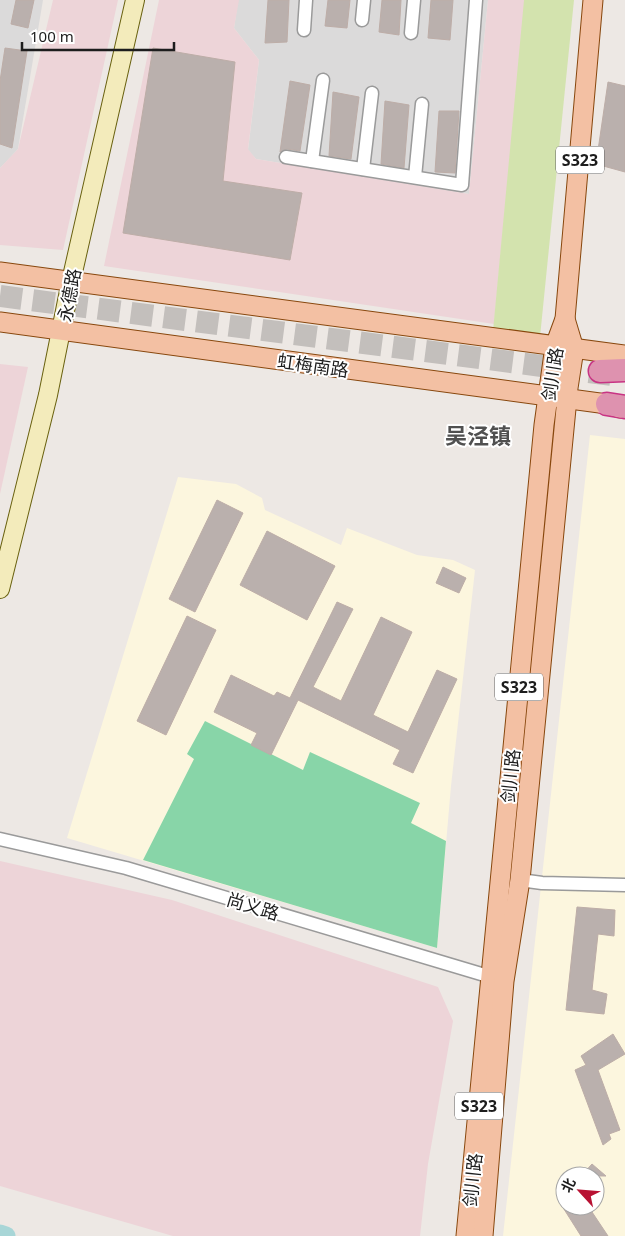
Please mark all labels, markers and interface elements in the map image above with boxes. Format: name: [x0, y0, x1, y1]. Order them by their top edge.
scale bar: [22, 20, 175, 52]
text: 100 m: [30, 26, 74, 46]
road number: S323: [556, 146, 604, 174]
street label: 永德路: [52, 266, 86, 324]
street label: 剑川路: [536, 345, 568, 403]
street label: 虹梅南路: [276, 348, 350, 382]
district label: 吴泾镇: [445, 420, 511, 450]
road number: S323: [495, 674, 543, 700]
street label: 剑川路: [495, 748, 525, 804]
street label: 尚义路: [224, 887, 282, 925]
road number: S323: [455, 1092, 503, 1120]
street label: 剑川路: [457, 1152, 487, 1208]
north arrow: [555, 1166, 605, 1216]
text: 北: [556, 1175, 579, 1196]

